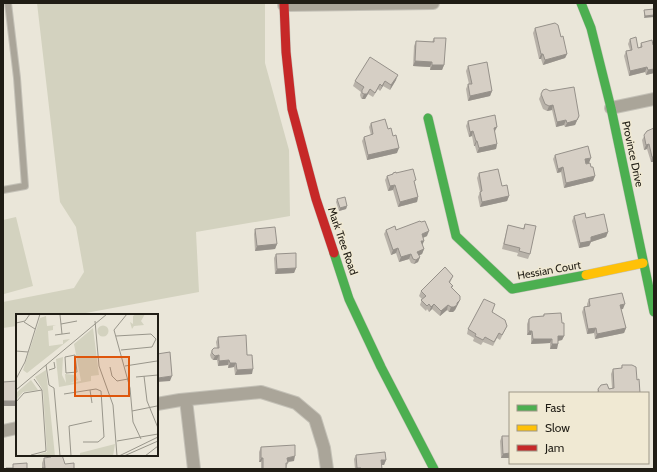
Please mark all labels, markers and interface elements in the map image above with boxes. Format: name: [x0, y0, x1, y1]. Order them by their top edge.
street label: Province Drive: [619, 120, 647, 189]
street label: Mark Tree Road: [325, 205, 361, 277]
street label: Hessian Court: [516, 257, 582, 282]
inset map: [16, 314, 158, 456]
legend: [509, 392, 649, 464]
text: Fast: [545, 400, 565, 415]
text: Slow: [545, 420, 570, 435]
text: Jam: [544, 440, 564, 455]

